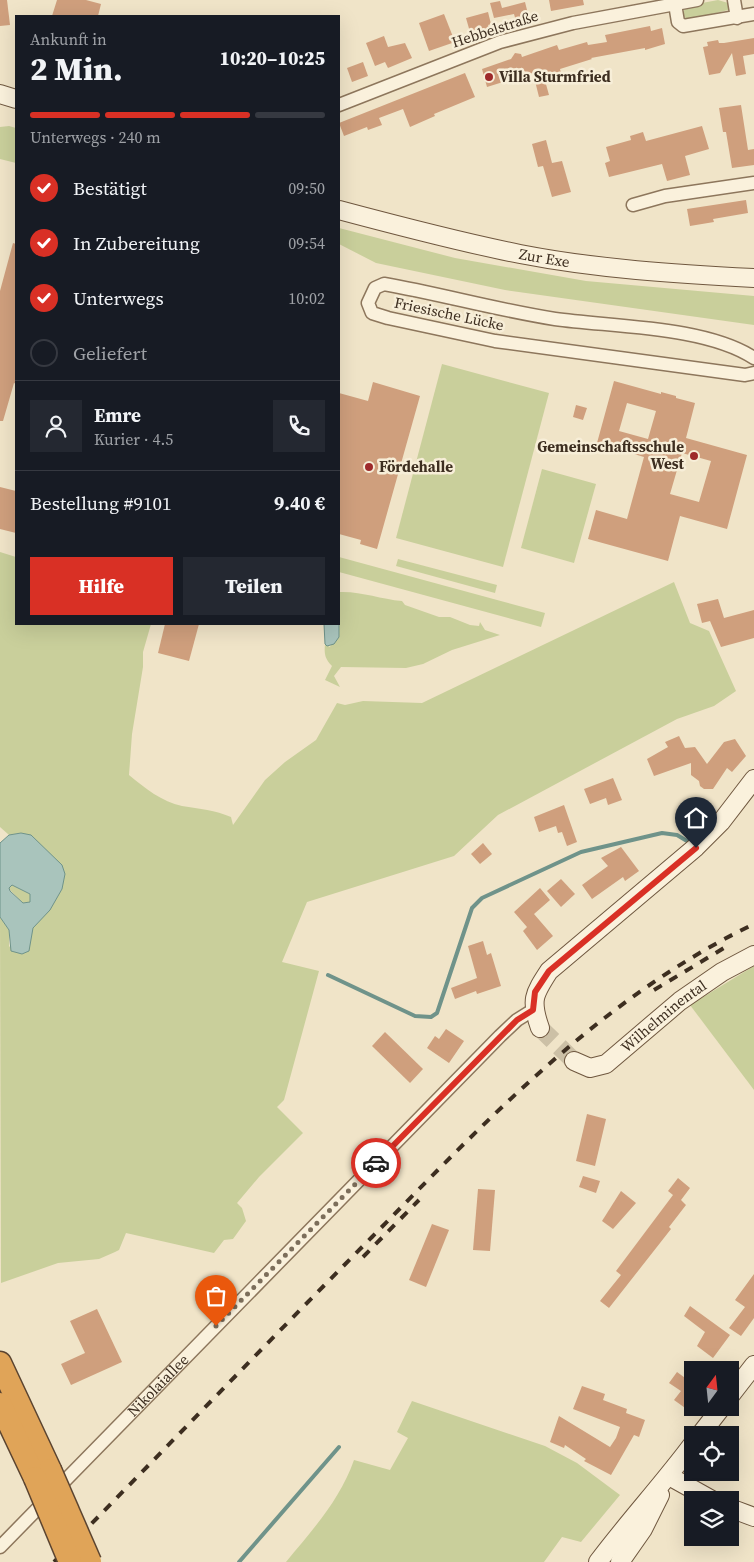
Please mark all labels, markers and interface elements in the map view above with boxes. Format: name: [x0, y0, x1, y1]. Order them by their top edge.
street label: Hebbelstraße: [449, 5, 541, 52]
text: Ankunft in: [30, 28, 107, 50]
text: 10:20–10:25: [220, 45, 325, 71]
text: 2 Min.: [30, 47, 123, 91]
place label: Villa Sturmfried: [499, 66, 611, 87]
marker: Villa Sturmfried: [483, 71, 495, 83]
text: Unterwegs · 240 m: [30, 126, 161, 148]
icon: check: [30, 174, 58, 202]
text: Bestätigt: [73, 175, 147, 201]
text: 09:50: [288, 177, 325, 199]
icon: check: [30, 229, 58, 257]
text: In Zubereitung: [73, 230, 200, 256]
text: 09:54: [288, 232, 325, 254]
street label: Zur Exe: [517, 243, 571, 272]
icon: check: [30, 284, 58, 312]
text: Unterwegs: [73, 285, 164, 311]
text: 10:02: [288, 287, 325, 309]
street label: Friesische Lücke: [392, 292, 506, 335]
text: Geliefert: [73, 340, 147, 366]
button: person: [30, 400, 82, 452]
button: phone: [273, 400, 325, 452]
text: Emre: [94, 402, 141, 428]
text: Kurier · 4.5: [94, 428, 173, 450]
place label: Gemeinschaftsschule West: [537, 436, 685, 474]
marker: Gemeinschaftsschule West: [688, 450, 700, 462]
place label: Fördehalle: [379, 456, 453, 477]
marker: Fördehalle: [363, 461, 375, 473]
text: Bestellung #9101: [30, 490, 172, 516]
text: 9.40 €: [274, 490, 325, 516]
button: Hilfe: [30, 557, 173, 615]
button: Teilen: [183, 557, 325, 615]
pin: [675, 797, 717, 848]
icon: home: [682, 804, 710, 832]
street label: Wilhelminental: [616, 974, 711, 1057]
courier: [351, 1138, 401, 1188]
icon: car: [362, 1149, 390, 1177]
pin: [195, 1275, 237, 1326]
icon: bag: [202, 1282, 230, 1310]
street label: Nikolaiallee: [122, 1349, 193, 1421]
north arrow: [684, 1361, 739, 1416]
map controls: [684, 1361, 739, 1546]
button: locate: [684, 1426, 739, 1481]
button: layers: [684, 1491, 739, 1546]

